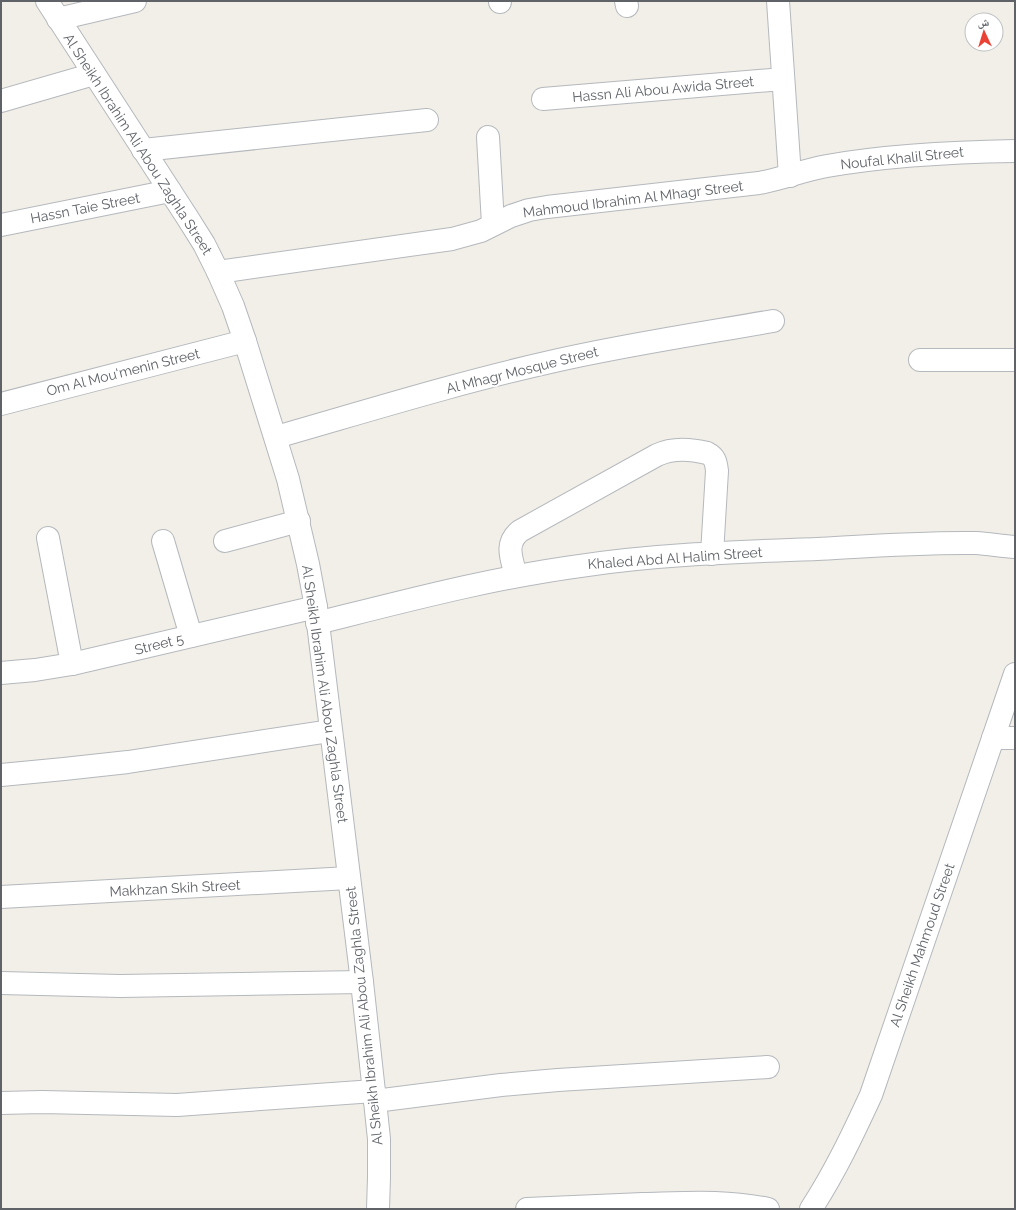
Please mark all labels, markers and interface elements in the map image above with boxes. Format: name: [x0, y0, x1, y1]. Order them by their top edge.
north arrow: [964, 12, 1004, 52]
text: ش: [977, 16, 990, 30]
street label: Al Sheikh Ibrahim Ali Abou Zaghla Street: [60, 31, 216, 258]
street label: Hassn Ali Abou Awida Street: [572, 73, 755, 105]
street label: Noufal Khalil Street: [840, 144, 965, 172]
street label: Mahmoud Ibrahim Al Mhagr Street: [522, 178, 744, 220]
street label: Hassn Taie Street: [29, 189, 141, 226]
street label: Al Mhagr Mosque Street: [444, 343, 600, 397]
street label: Om Al Mou'menin Street: [45, 345, 202, 399]
street label: Khaled Abd Al Halim Street: [587, 544, 763, 572]
street label: Al Sheikh Ibrahim Ali Abou Zaghla Street: [299, 564, 351, 824]
street label: Street 5: [133, 630, 186, 658]
street label: Al Sheikh Mahmoud Street: [886, 861, 958, 1029]
street label: Makhzan Skih Street: [109, 877, 241, 899]
street label: Al Sheikh Ibrahim Ali Abou Zaghla Street: [342, 885, 386, 1146]

